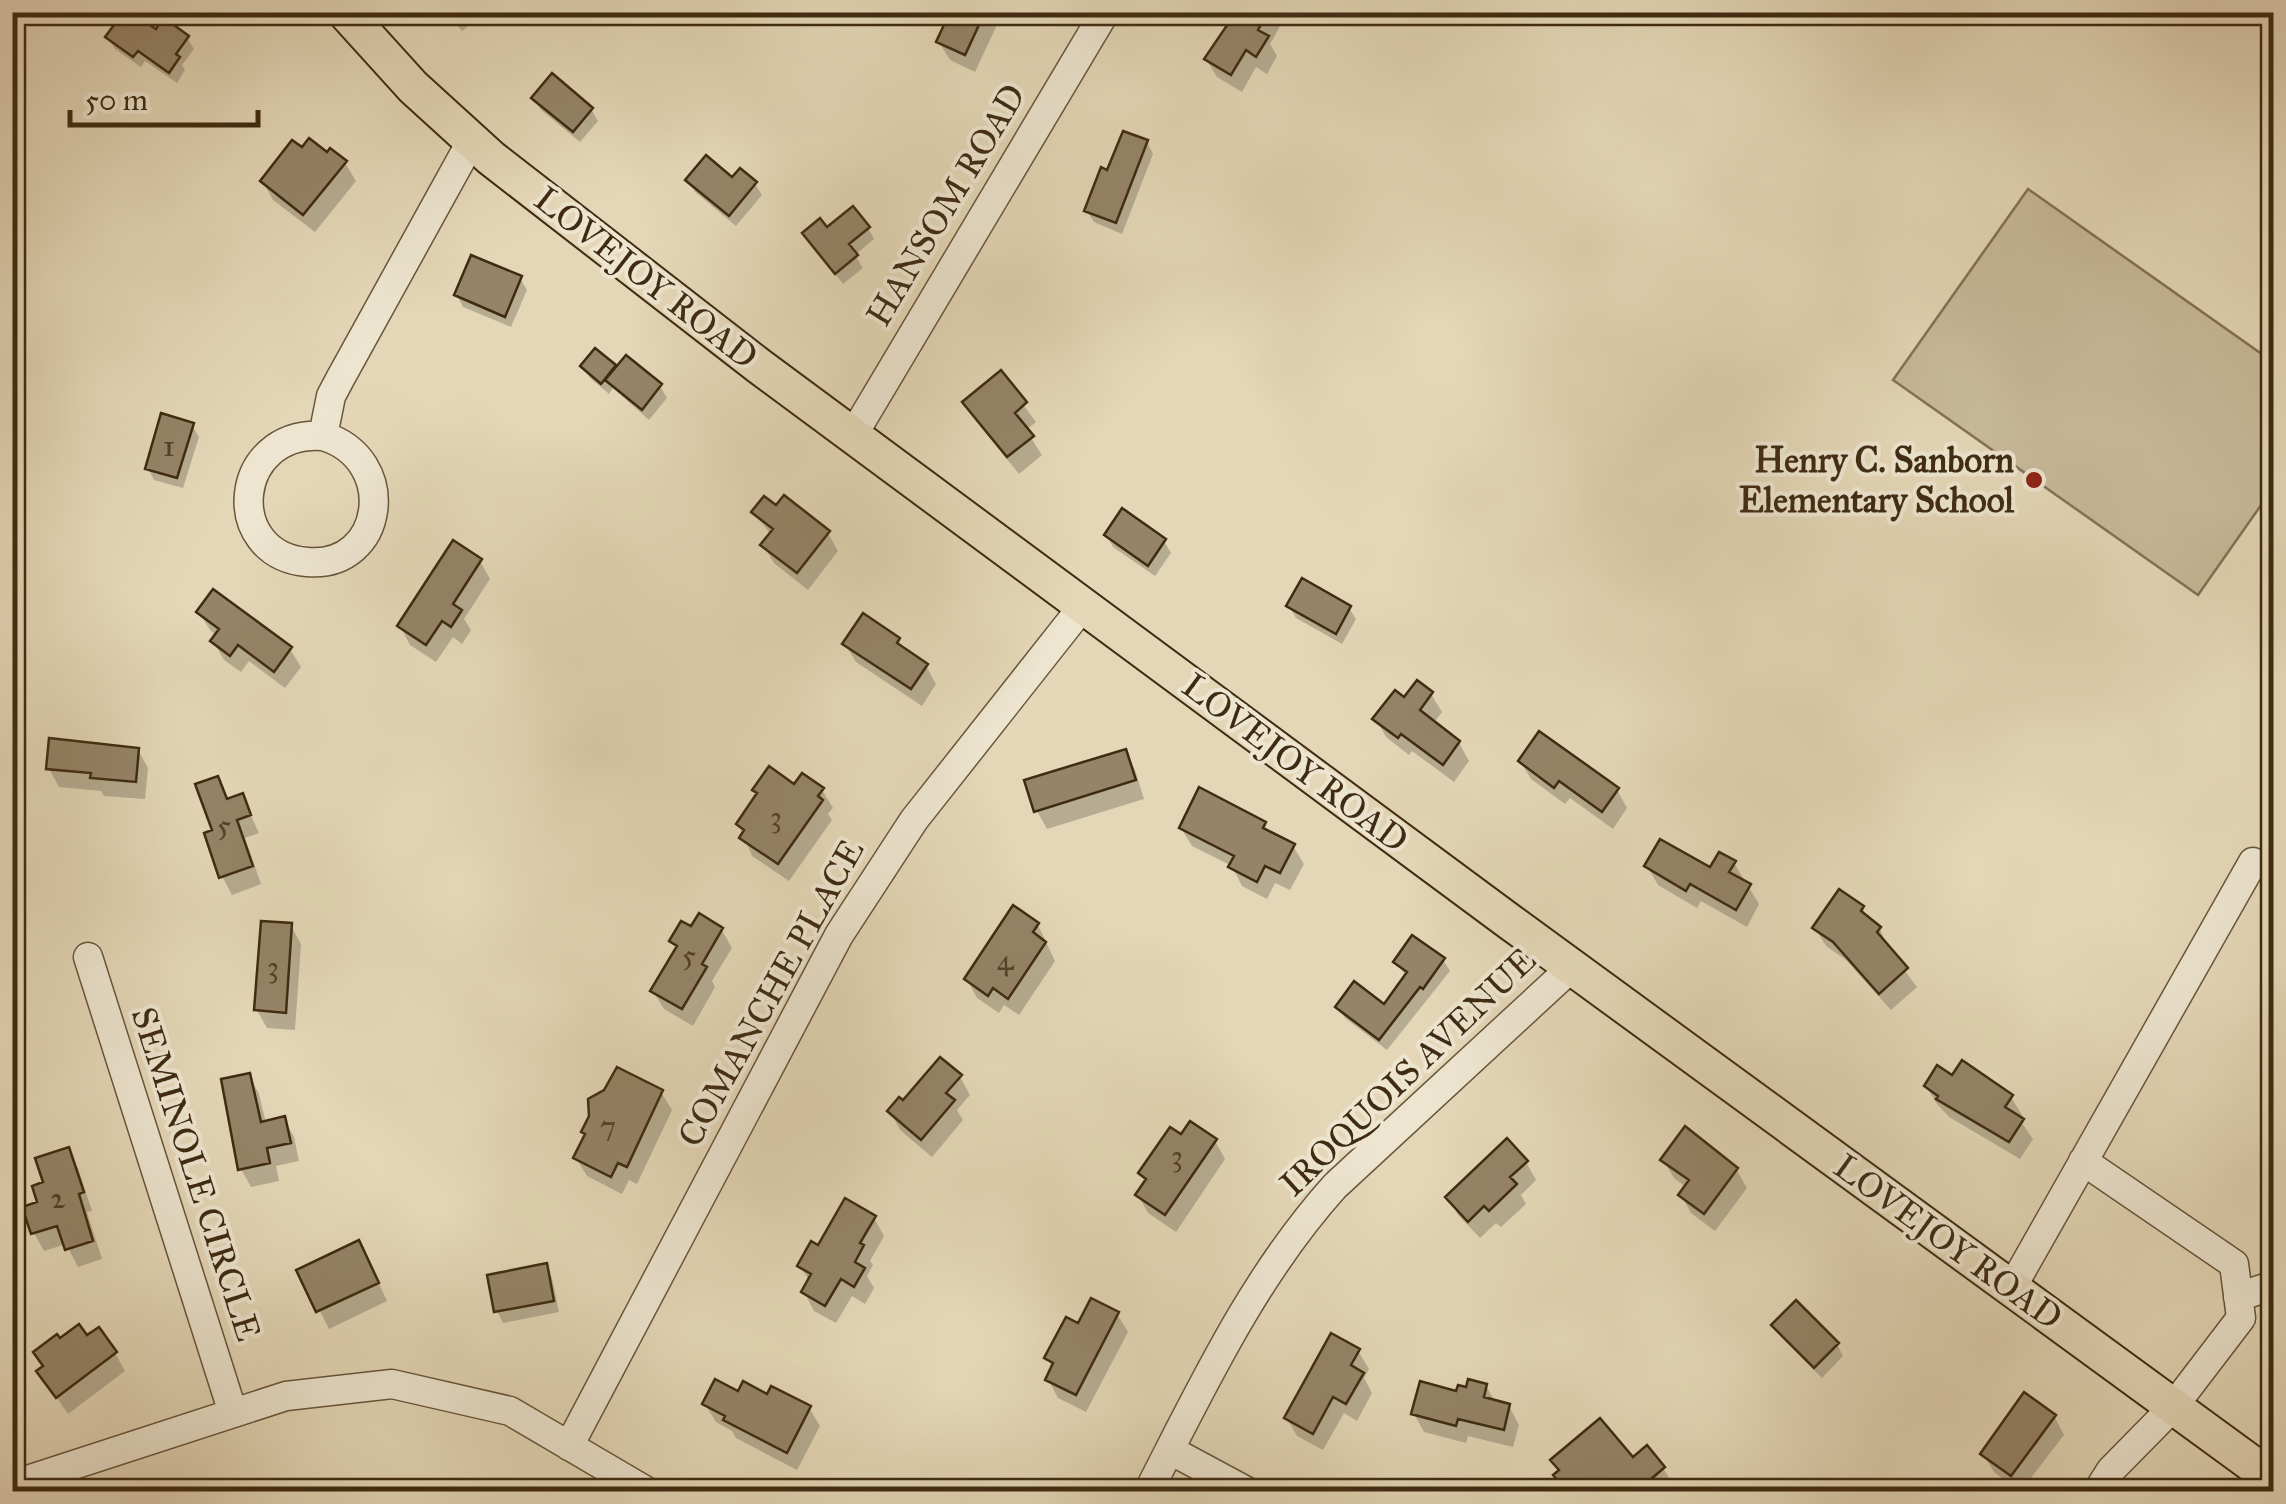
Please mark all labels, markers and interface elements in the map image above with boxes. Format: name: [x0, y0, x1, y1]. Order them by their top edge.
scale bar: [70, 65, 258, 127]
street label: HANSOM ROAD: [857, 76, 1035, 334]
text: 50 m: [85, 82, 148, 118]
street label: LOVEJOY ROAD: [526, 178, 766, 378]
house number: 1: [163, 428, 175, 464]
place label: Henry C. Sanborn Elementary School: [1739, 439, 2015, 522]
marker: Henry C. Sanborn Elementary School: [2023, 469, 2045, 491]
street label: LOVEJOY ROAD: [1174, 664, 1416, 862]
house number: 3: [770, 799, 782, 835]
house number: 5: [217, 807, 231, 843]
street label: COMANCHE PLACE: [669, 832, 873, 1154]
house number: 5: [682, 937, 696, 973]
street label: IROQUOIS AVENUE: [1271, 939, 1545, 1205]
house number: 4: [997, 942, 1015, 978]
house number: 3: [267, 949, 279, 985]
street label: SEMINOLE CIRCLE: [122, 1002, 270, 1346]
house number: 7: [600, 1108, 616, 1144]
house number: 3: [1171, 1138, 1183, 1174]
street label: LOVEJOY ROAD: [1826, 1145, 2070, 1339]
house number: 2: [51, 1180, 66, 1216]

